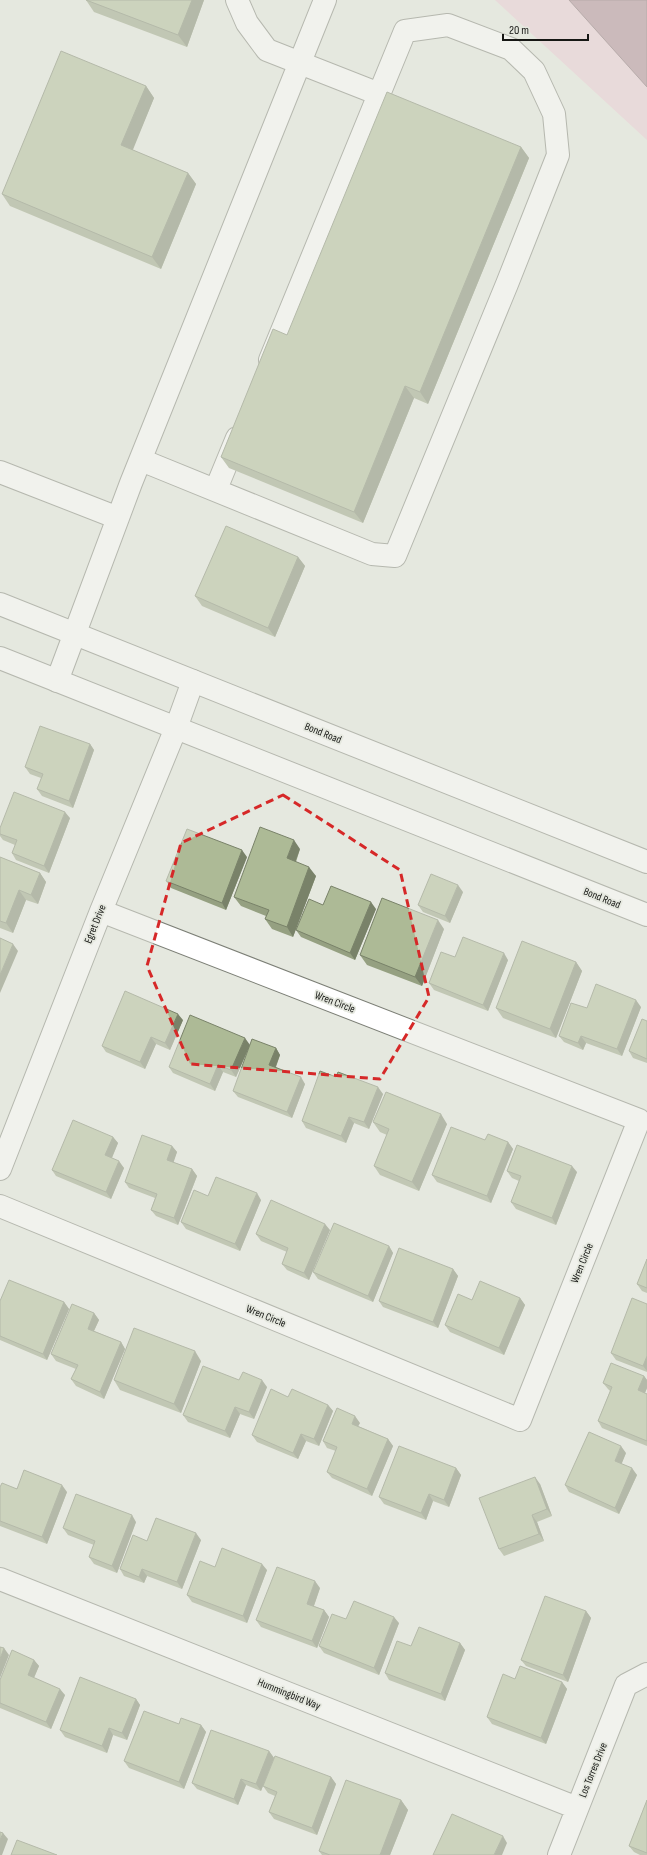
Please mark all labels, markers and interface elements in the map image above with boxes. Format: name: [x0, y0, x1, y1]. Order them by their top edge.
scale bar: [503, 16, 588, 42]
text: 20 m: [509, 23, 529, 38]
street label: Bond Road: [303, 720, 344, 746]
street label: Bond Road: [582, 885, 623, 911]
street label: Egret Drive: [81, 903, 109, 945]
street label: Wren Circle: [313, 988, 357, 1016]
street label: Wren Circle: [568, 1241, 596, 1285]
street label: Wren Circle: [244, 1302, 288, 1330]
street label: Hummingbird Way: [256, 1675, 323, 1713]
street label: Los Torres Drive: [576, 1741, 610, 1799]

